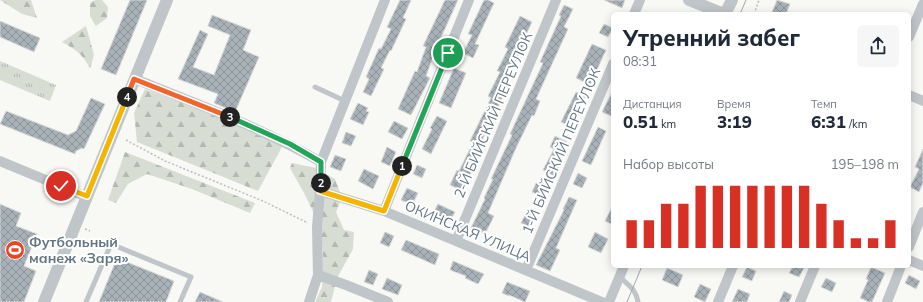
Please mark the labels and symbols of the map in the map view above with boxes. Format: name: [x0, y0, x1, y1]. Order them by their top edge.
street label: 2-Й БИЙСКИЙ ПЕРЕУЛОК: [450, 29, 536, 201]
pin: [431, 36, 465, 70]
street label: 1-Й БИЙСКИЙ ПЕРЕУЛОК: [518, 65, 604, 237]
pin: 4: [117, 87, 137, 107]
pin: 3: [220, 107, 240, 127]
pin: 1: [392, 156, 412, 176]
pin: [44, 169, 78, 203]
pin: 2: [311, 173, 331, 193]
street label: ОКИНСКАЯ УЛИЦА: [402, 196, 534, 266]
place label: Футбольный манеж «Заря»: [29, 233, 129, 267]
sports icon: Футбольный манеж «Заря»: [4, 239, 26, 261]

